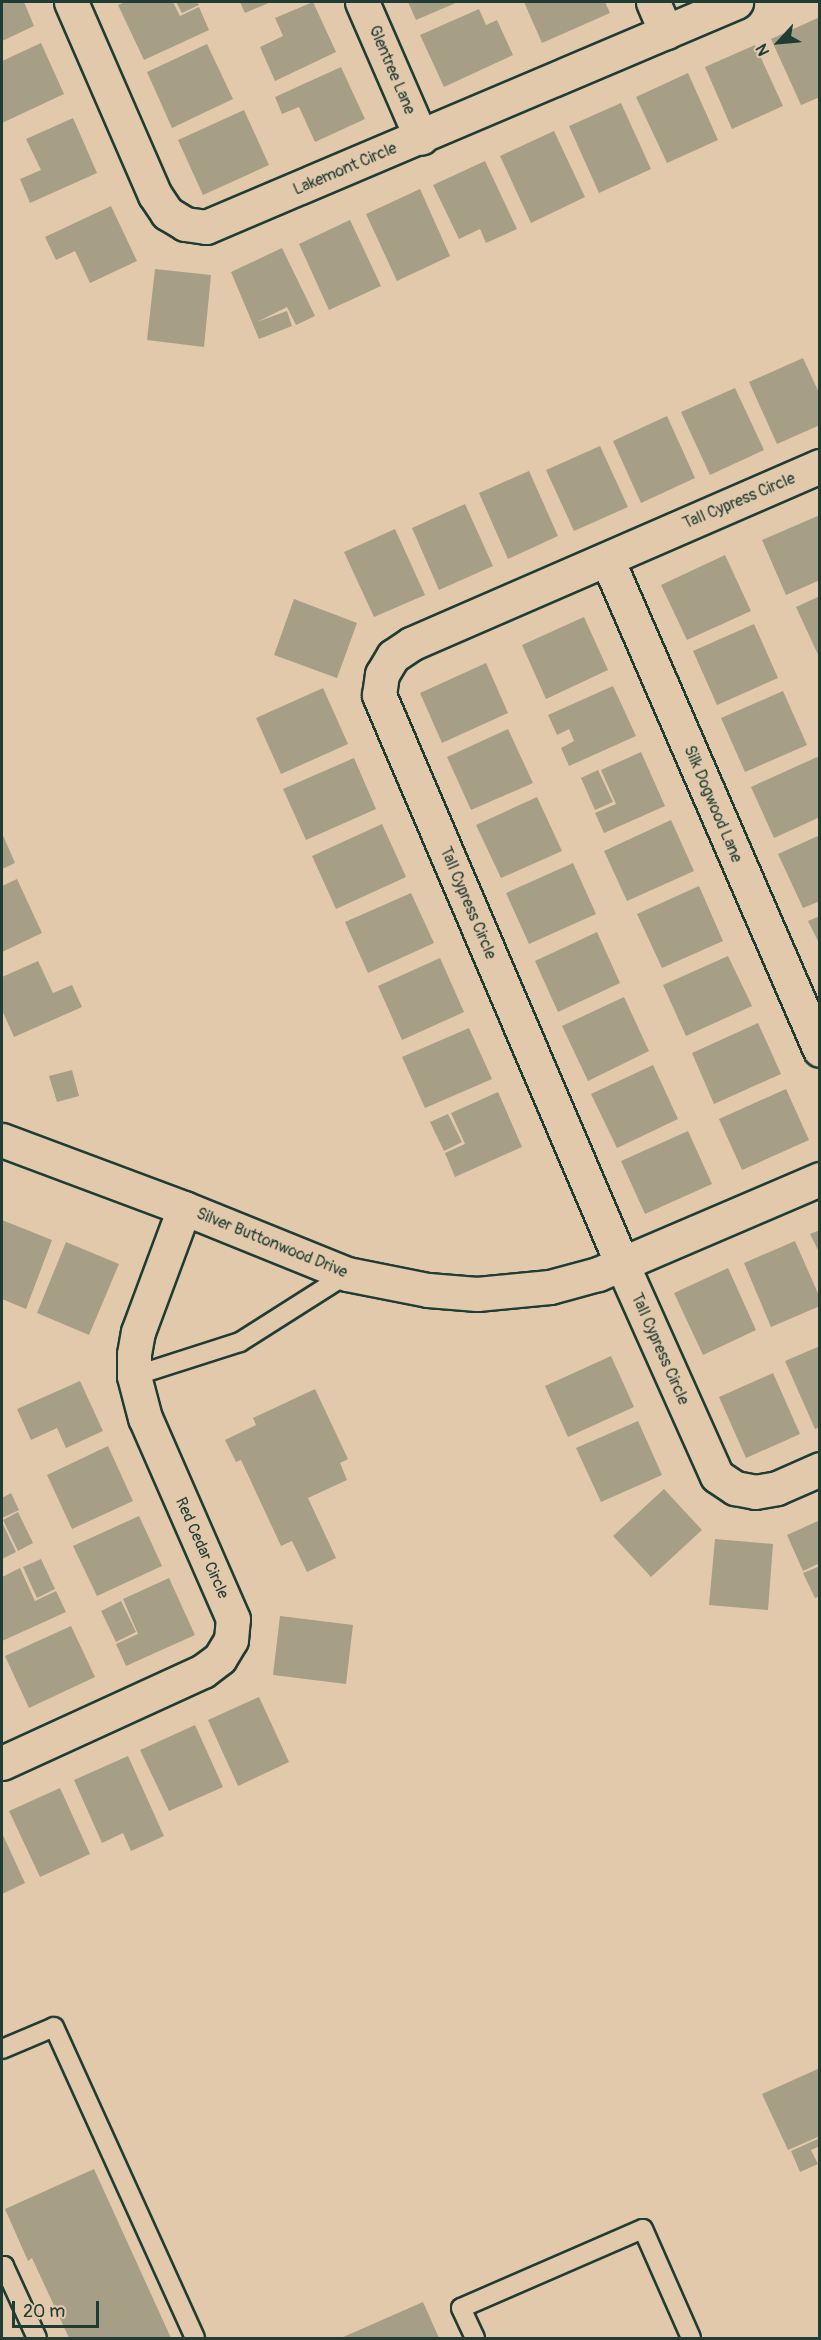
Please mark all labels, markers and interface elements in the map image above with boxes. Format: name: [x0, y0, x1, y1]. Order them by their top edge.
north arrow: [749, 12, 809, 72]
street label: Glentree Lane: [365, 23, 419, 117]
text: N: [751, 41, 774, 59]
street label: Lakemont Circle: [290, 139, 400, 199]
street label: Tall Cypress Circle: [680, 469, 798, 533]
street label: Silk Dogwood Lane: [680, 743, 746, 865]
street label: Tall Cypress Circle: [436, 844, 500, 962]
street label: Silver Buttonwood Drive: [194, 1204, 350, 1282]
street label: Tall Cypress Circle: [627, 1290, 693, 1408]
street label: Red Cedar Circle: [171, 1494, 233, 1602]
scale bar: [15, 2289, 102, 2327]
text: 20 m: [23, 2300, 65, 2323]

